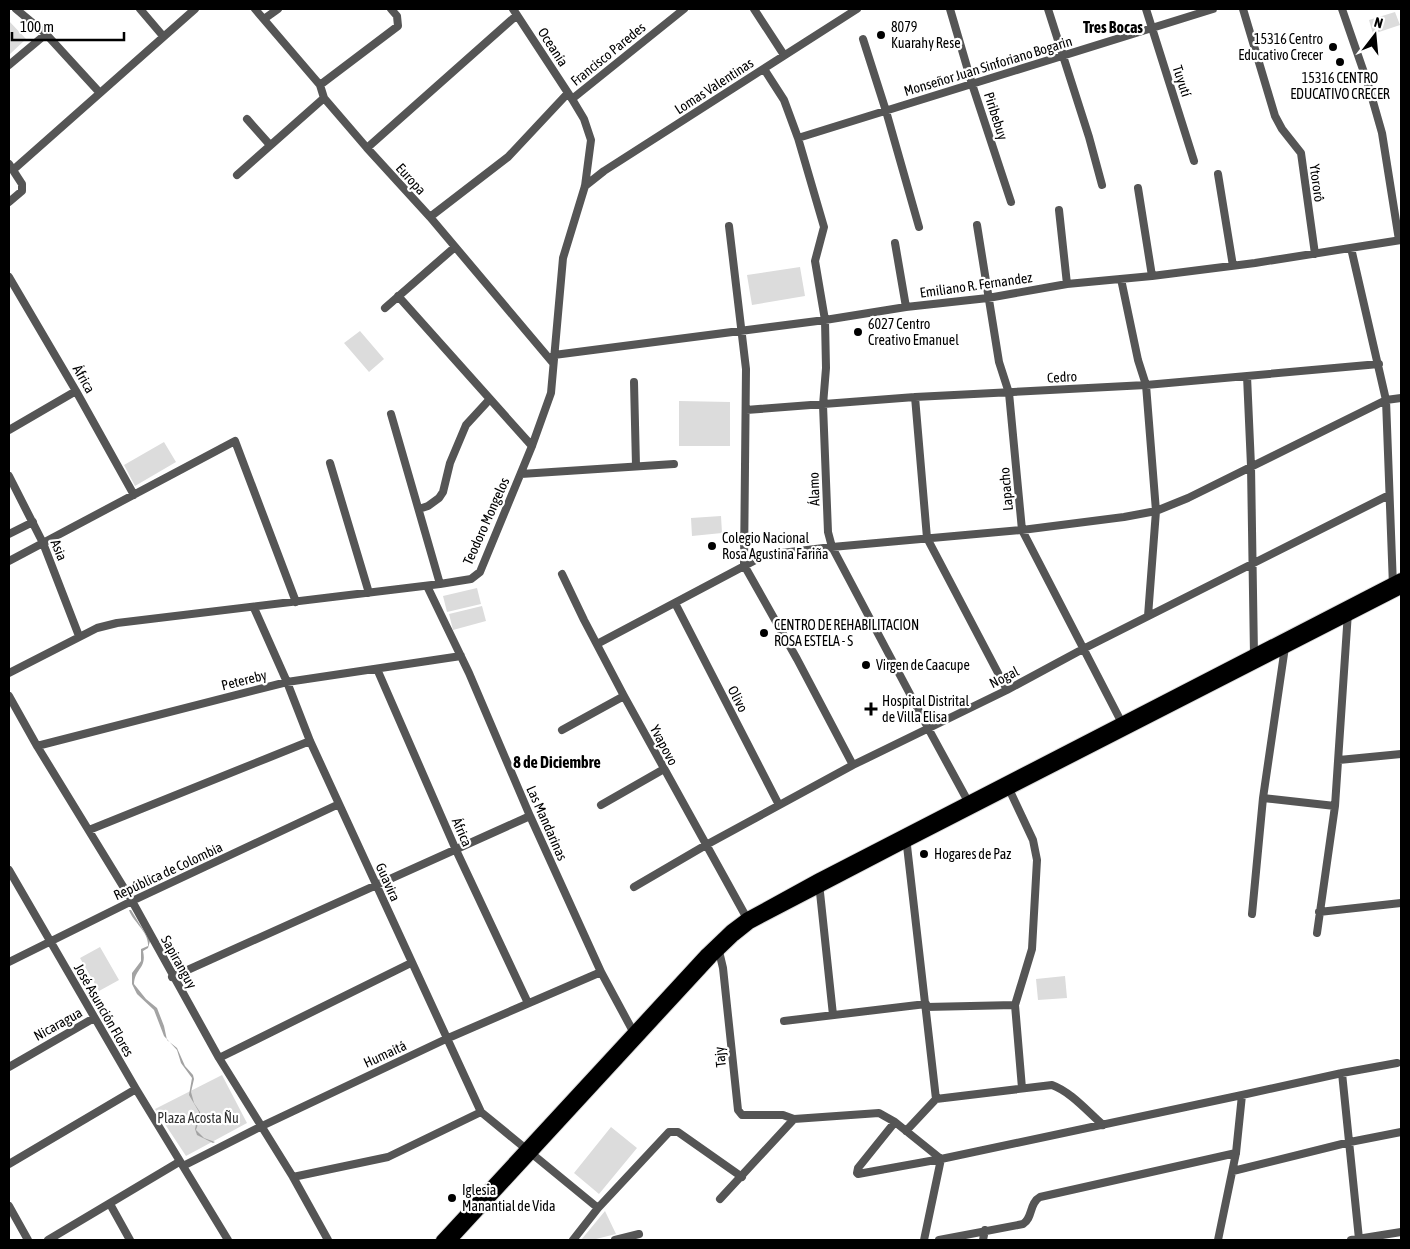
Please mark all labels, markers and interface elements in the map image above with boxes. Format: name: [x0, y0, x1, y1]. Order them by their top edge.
scale bar: [12, 10, 125, 42]
north arrow: [1350, 10, 1400, 60]
text: N: [1372, 14, 1385, 31]
text: 100 m: [20, 18, 54, 35]
district label: Tres Bocas: [1083, 18, 1143, 36]
street label: Francisco Paredes: [568, 19, 648, 89]
place label: 8079 Kuarahy Rese: [891, 19, 960, 51]
street label: Oceanía: [535, 25, 571, 69]
marker: 8079 Kuarahy Rese: [875, 29, 887, 41]
place label: 15316 Centro Educativo Crecer: [1238, 31, 1324, 63]
street label: Monseñor Juan Sinforiano Bogarin: [902, 33, 1074, 99]
marker: 15316 Centro Educativo Crecer: [1327, 41, 1339, 53]
street label: Lomas Valentinas: [672, 55, 756, 117]
marker: 15316 CENTRO EDUCATIVO CRECER: [1334, 56, 1346, 68]
street label: Tuyutí: [1169, 63, 1195, 99]
place label: 15316 CENTRO EDUCATIVO CRECER: [1290, 70, 1390, 102]
street label: Piribebuy: [981, 90, 1011, 142]
street label: Europa: [393, 160, 429, 198]
street label: Ytororô: [1306, 163, 1328, 203]
street label: Emiliano R. Fernandez: [919, 269, 1033, 301]
place label: 6027 Centro Creativo Emanuel: [868, 316, 959, 348]
marker: 6027 Centro Creativo Emanuel: [852, 326, 864, 338]
street label: África: [70, 362, 98, 396]
street label: Cedro: [1047, 368, 1077, 386]
street label: Lapacho: [996, 467, 1016, 511]
street label: Álamo: [805, 472, 823, 506]
street label: Teodoro Mongelos: [460, 475, 512, 567]
place label: Colegio Nacional Rosa Agustina Fariña: [722, 530, 829, 562]
street label: Asia: [48, 537, 70, 563]
marker: Colegio Nacional Rosa Agustina Fariña: [706, 540, 718, 552]
place label: CENTRO DE REHABILITACION ROSA ESTELA - S: [774, 617, 919, 649]
marker: CENTRO DE REHABILITACION ROSA ESTELA - S: [758, 627, 770, 639]
place label: Virgen de Caacupe: [876, 657, 970, 673]
marker: Virgen de Caacupe: [860, 659, 872, 671]
street label: Nogal: [987, 663, 1022, 691]
street label: Petereby: [220, 667, 269, 693]
street label: Olivo: [725, 683, 751, 715]
place label: Hospital Distrital de Villa Elisa: [882, 693, 970, 725]
marker: Hospital Distrital de Villa Elisa: [864, 702, 878, 716]
street label: Yvapovo: [647, 722, 681, 768]
district label: 8 de Diciembre: [513, 753, 601, 771]
street label: Las Mandarinas: [523, 783, 571, 863]
street label: África: [449, 815, 475, 849]
street label: República de Colombia: [111, 839, 225, 903]
place label: Hogares de Paz: [934, 846, 1011, 862]
marker: Hogares de Paz: [918, 848, 930, 860]
street label: Guavira: [373, 860, 403, 904]
street label: Sapiranguy: [158, 933, 200, 991]
street label: José Asunción Flores: [71, 961, 137, 1059]
street label: Nicaragua: [31, 1004, 85, 1044]
street label: Humaitá: [361, 1037, 409, 1071]
street label: Tajy: [711, 1046, 729, 1068]
park label: Plaza Acosta Ñu: [157, 1110, 239, 1126]
place label: Iglesia Manantial de Vida: [462, 1182, 556, 1214]
marker: Iglesia Manantial de Vida: [446, 1192, 458, 1204]

